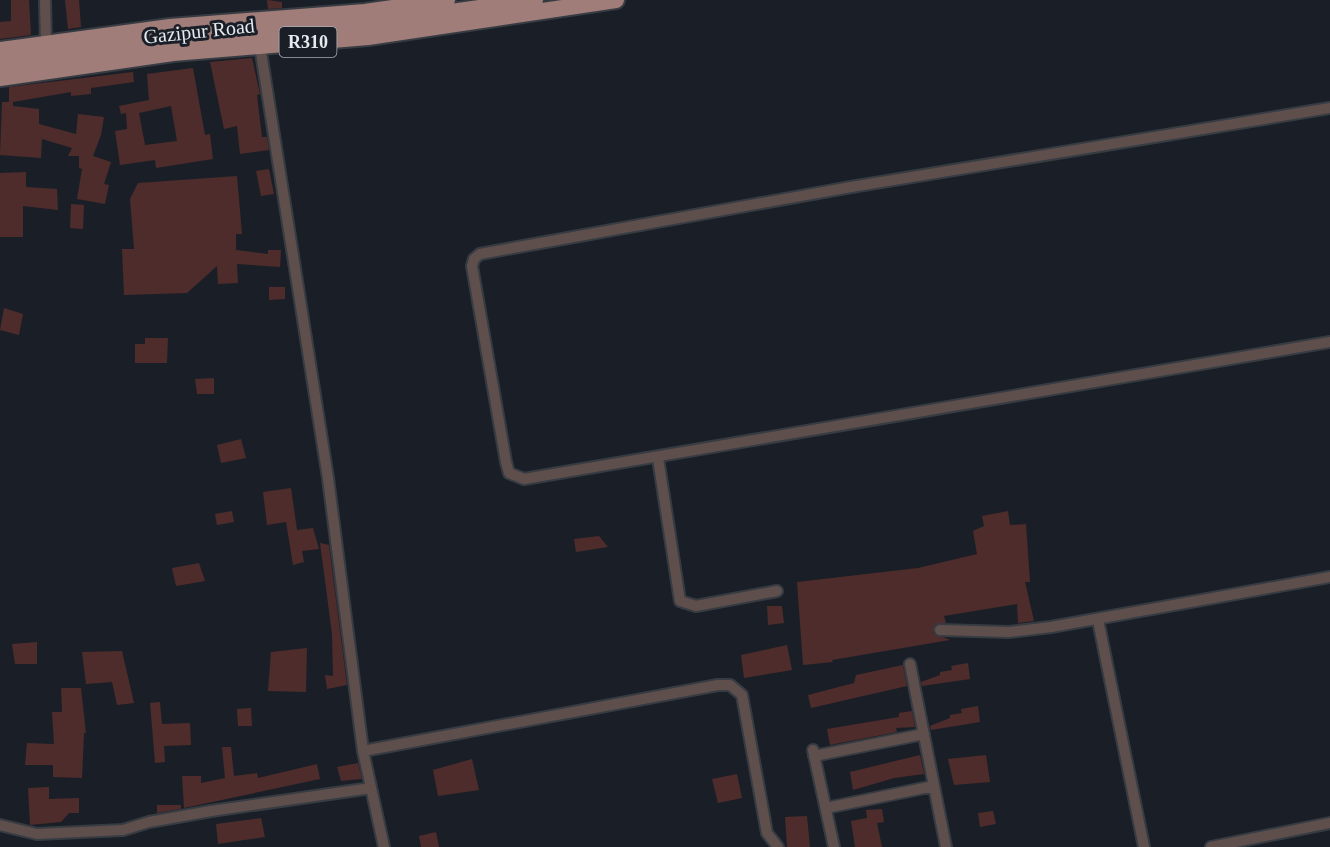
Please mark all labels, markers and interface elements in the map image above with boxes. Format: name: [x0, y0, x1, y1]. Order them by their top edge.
street label: Gazipur Road: [142, 14, 256, 49]
road number: R310: [280, 27, 336, 57]

